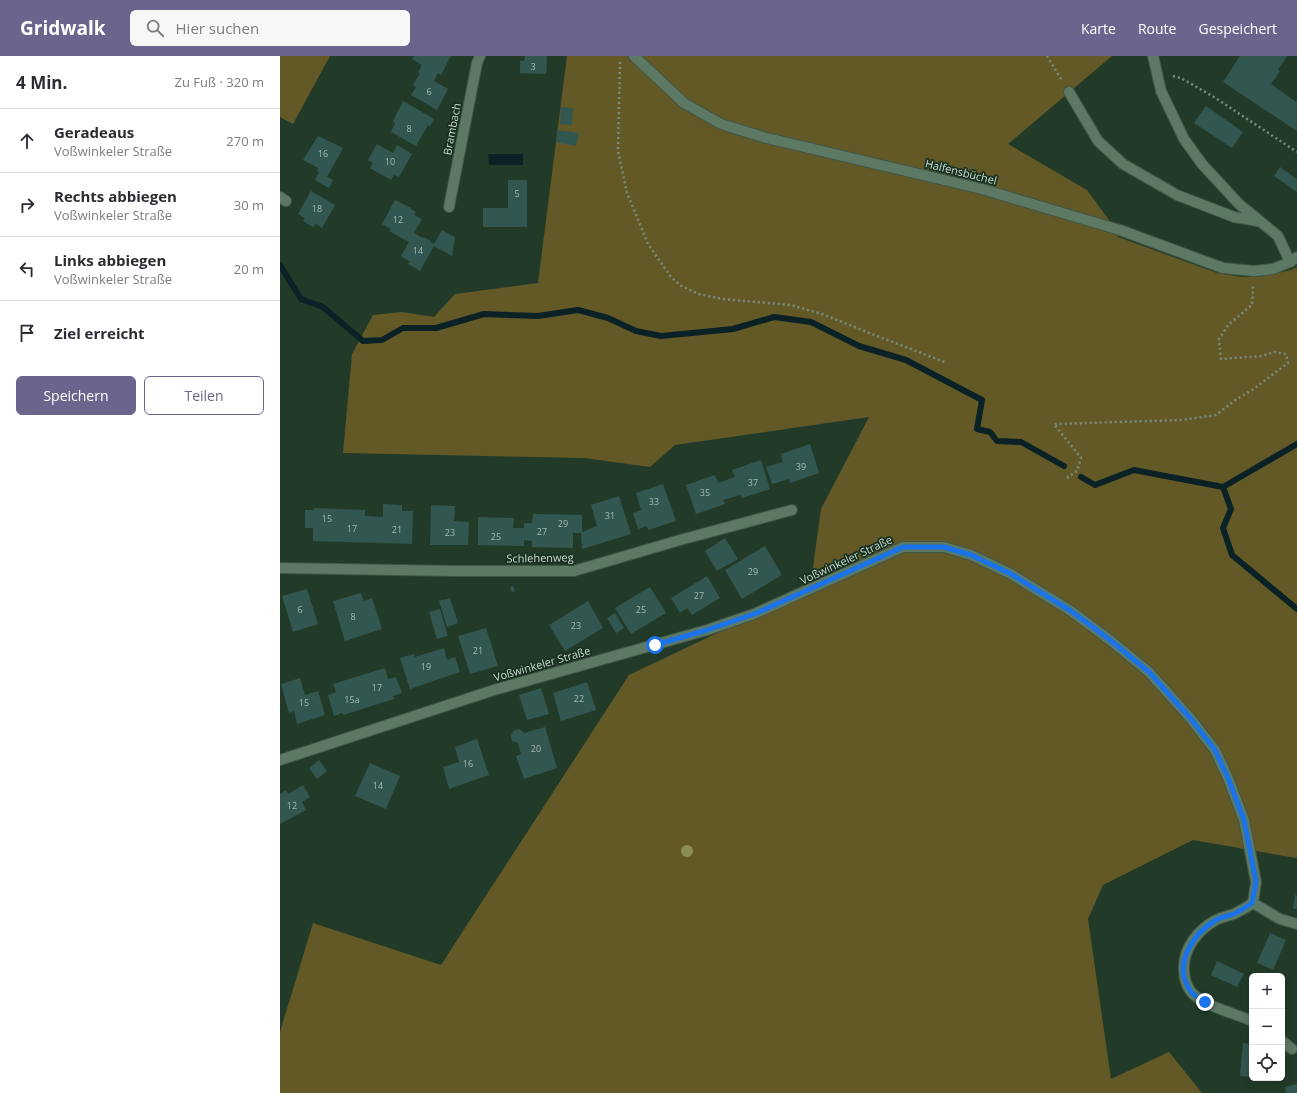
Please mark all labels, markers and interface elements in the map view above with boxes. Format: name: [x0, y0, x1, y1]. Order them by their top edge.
search box: [130, 10, 410, 46]
text: Gridwalk: [20, 15, 106, 41]
icon: search: [144, 17, 166, 39]
text: Hier suchen: [176, 18, 259, 38]
text: Karte: [1081, 19, 1116, 38]
text: Route: [1138, 19, 1176, 38]
text: Gespeichert: [1198, 19, 1277, 38]
house number: 3: [530, 60, 536, 73]
text: 4 Min.: [16, 71, 67, 94]
text: Zu Fuß · 320 m: [175, 73, 264, 91]
house number: 6: [426, 85, 432, 98]
street label: Brambach: [439, 102, 464, 156]
text: Geradeaus: [54, 122, 134, 142]
house number: 8: [406, 122, 412, 135]
icon: ahead: [16, 130, 38, 152]
text: 270 m: [226, 132, 264, 150]
text: Voßwinkeler Straße: [54, 142, 172, 160]
house number: 16: [318, 147, 328, 160]
house number: 10: [385, 155, 395, 168]
street label: Halfensbüchel: [924, 155, 999, 188]
text: Rechts abbiegen: [54, 186, 177, 206]
house number: 5: [514, 187, 520, 200]
icon: right: [16, 194, 38, 216]
text: 30 m: [234, 196, 264, 214]
house number: 18: [312, 202, 322, 215]
text: Voßwinkeler Straße: [54, 206, 172, 224]
house number: 12: [393, 213, 403, 226]
house number: 14: [413, 244, 423, 257]
text: Links abbiegen: [54, 250, 166, 270]
icon: left: [16, 258, 38, 280]
text: 20 m: [234, 260, 264, 278]
text: Voßwinkeler Straße: [54, 270, 172, 288]
icon: arrive: [16, 322, 38, 344]
text: Ziel erreicht: [54, 323, 145, 343]
button: Speichern: [16, 376, 136, 415]
button: Teilen: [144, 376, 264, 415]
house number: 39: [796, 460, 806, 473]
house number: 37: [748, 476, 758, 489]
house number: 35: [700, 486, 710, 499]
house number: 33: [649, 495, 659, 508]
house number: 31: [605, 509, 615, 522]
house number: 15: [322, 512, 332, 525]
house number: 29: [558, 517, 568, 530]
house number: 17: [347, 522, 357, 535]
house number: 21: [392, 523, 402, 536]
house number: 27: [537, 525, 547, 538]
house number: 23: [445, 526, 455, 539]
house number: 25: [491, 530, 501, 543]
street label: Voßwinkeler Straße: [797, 532, 894, 587]
street label: Schlehenweg: [506, 549, 574, 566]
house number: 29: [748, 565, 758, 578]
house number: 27: [694, 589, 704, 602]
house number: 6: [297, 603, 303, 616]
house number: 25: [636, 603, 646, 616]
house number: 8: [350, 610, 356, 623]
house number: 23: [571, 619, 581, 632]
route start: [646, 636, 664, 654]
street label: Voßwinkeler Straße: [492, 643, 592, 684]
house number: 21: [473, 644, 483, 657]
house number: 19: [421, 660, 431, 673]
house number: 17: [372, 681, 382, 694]
house number: 22: [574, 692, 584, 705]
house number: 15a: [344, 693, 360, 706]
house number: 15: [299, 696, 309, 709]
house number: 20: [531, 742, 541, 755]
house number: 16: [463, 757, 473, 770]
house number: 14: [373, 779, 383, 792]
house number: 12: [287, 799, 297, 812]
map controls: [1249, 973, 1285, 1081]
button: +: [1249, 973, 1285, 1009]
route end: [1196, 993, 1214, 1011]
button: −: [1249, 1009, 1285, 1045]
button: locate: [1249, 1045, 1285, 1081]

